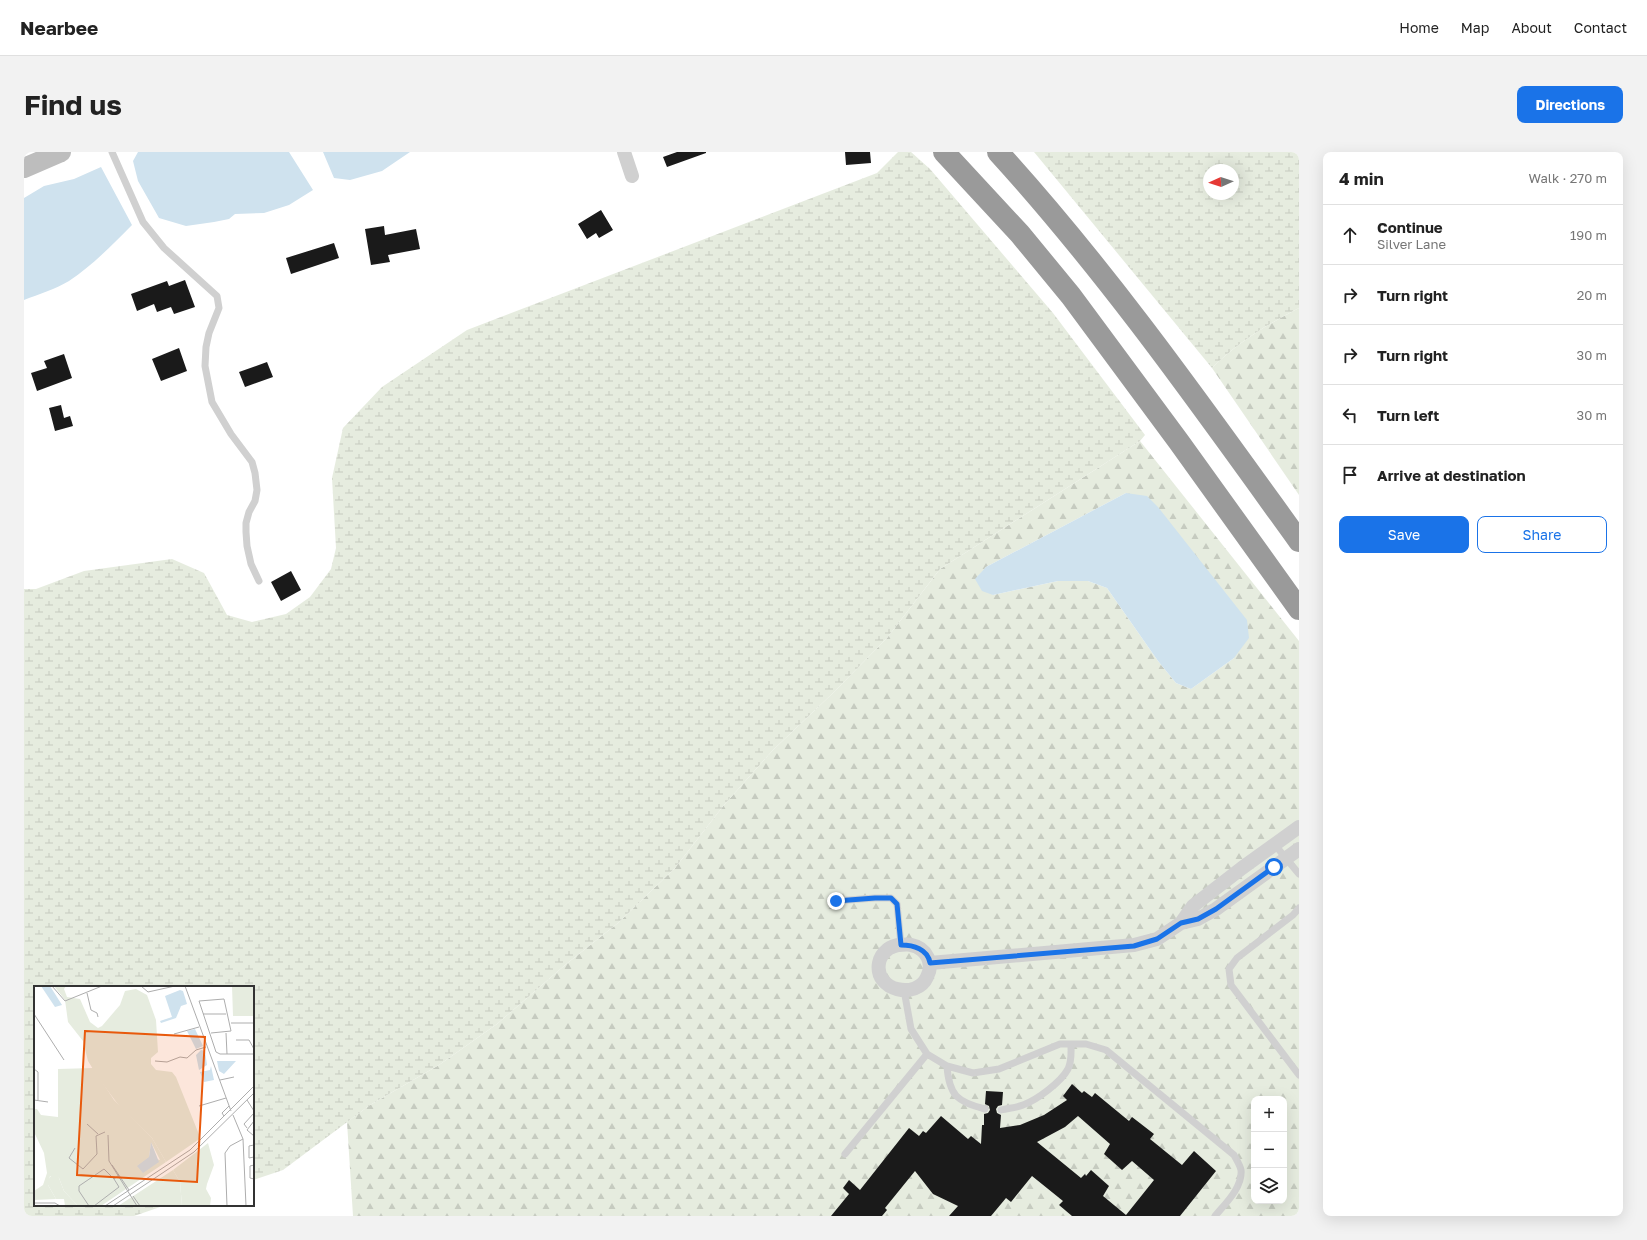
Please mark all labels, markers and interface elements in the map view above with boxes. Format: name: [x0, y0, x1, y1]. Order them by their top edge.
text: Nearbee: [20, 16, 98, 39]
text: Home: [1399, 19, 1439, 36]
text: Map: [1461, 19, 1489, 36]
text: About: [1511, 19, 1552, 36]
text: Contact: [1574, 19, 1627, 36]
button: Directions: [1517, 86, 1623, 123]
text: Find us: [24, 88, 122, 121]
north arrow: [1203, 164, 1239, 200]
text: 4 min: [1339, 168, 1384, 189]
text: Walk · 270 m: [1529, 170, 1607, 186]
text: Continue: [1377, 218, 1443, 236]
icon: ahead: [1339, 224, 1361, 246]
text: 190 m: [1570, 227, 1607, 243]
text: Silver Lane: [1377, 236, 1446, 252]
icon: right: [1339, 284, 1361, 306]
text: Turn right: [1377, 286, 1448, 304]
text: 20 m: [1577, 287, 1607, 303]
icon: right: [1339, 344, 1361, 366]
text: Turn right: [1377, 346, 1448, 364]
text: 30 m: [1577, 347, 1607, 363]
icon: left: [1339, 404, 1361, 426]
text: Turn left: [1377, 406, 1439, 424]
text: 30 m: [1577, 407, 1607, 423]
icon: arrive: [1339, 464, 1361, 486]
text: Arrive at destination: [1377, 466, 1526, 484]
button: Save: [1339, 516, 1469, 553]
button: Share: [1477, 516, 1607, 553]
route start: [1265, 858, 1283, 876]
route end: [827, 892, 845, 910]
inset map: [34, 986, 254, 1206]
map controls: [1251, 1096, 1287, 1204]
button: +: [1251, 1096, 1287, 1132]
button: −: [1251, 1132, 1287, 1168]
button: layers: [1251, 1168, 1287, 1204]

